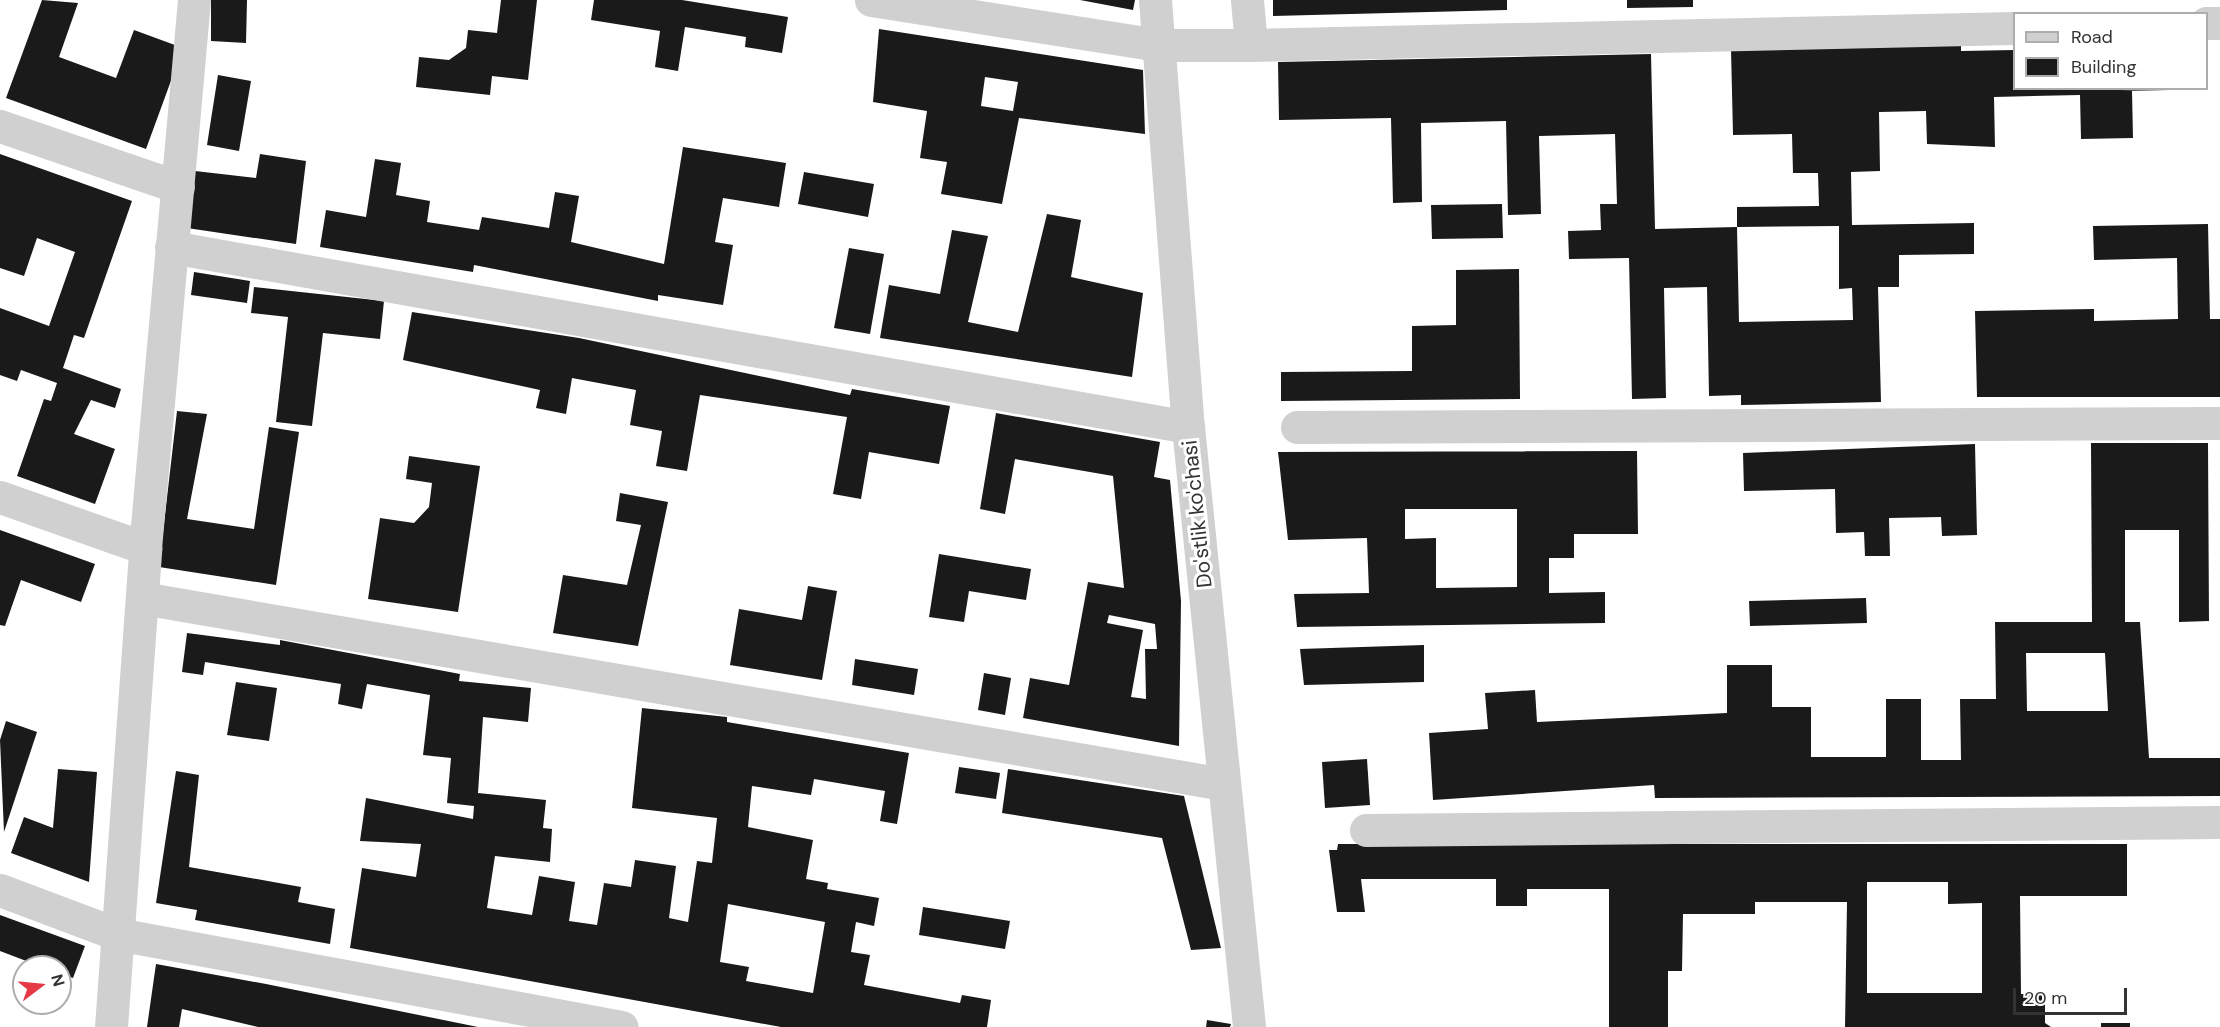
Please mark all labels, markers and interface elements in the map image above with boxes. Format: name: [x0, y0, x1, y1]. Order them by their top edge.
legend: [2013, 12, 2208, 90]
text: Road: [2071, 25, 2113, 49]
text: Building: [2071, 55, 2136, 79]
street label: Do'stlik ko'chasi: [1177, 439, 1217, 589]
north arrow: [12, 955, 72, 1015]
text: N: [46, 972, 70, 989]
scale bar: [2016, 976, 2130, 1014]
text: 20 m: [2024, 986, 2067, 1010]

